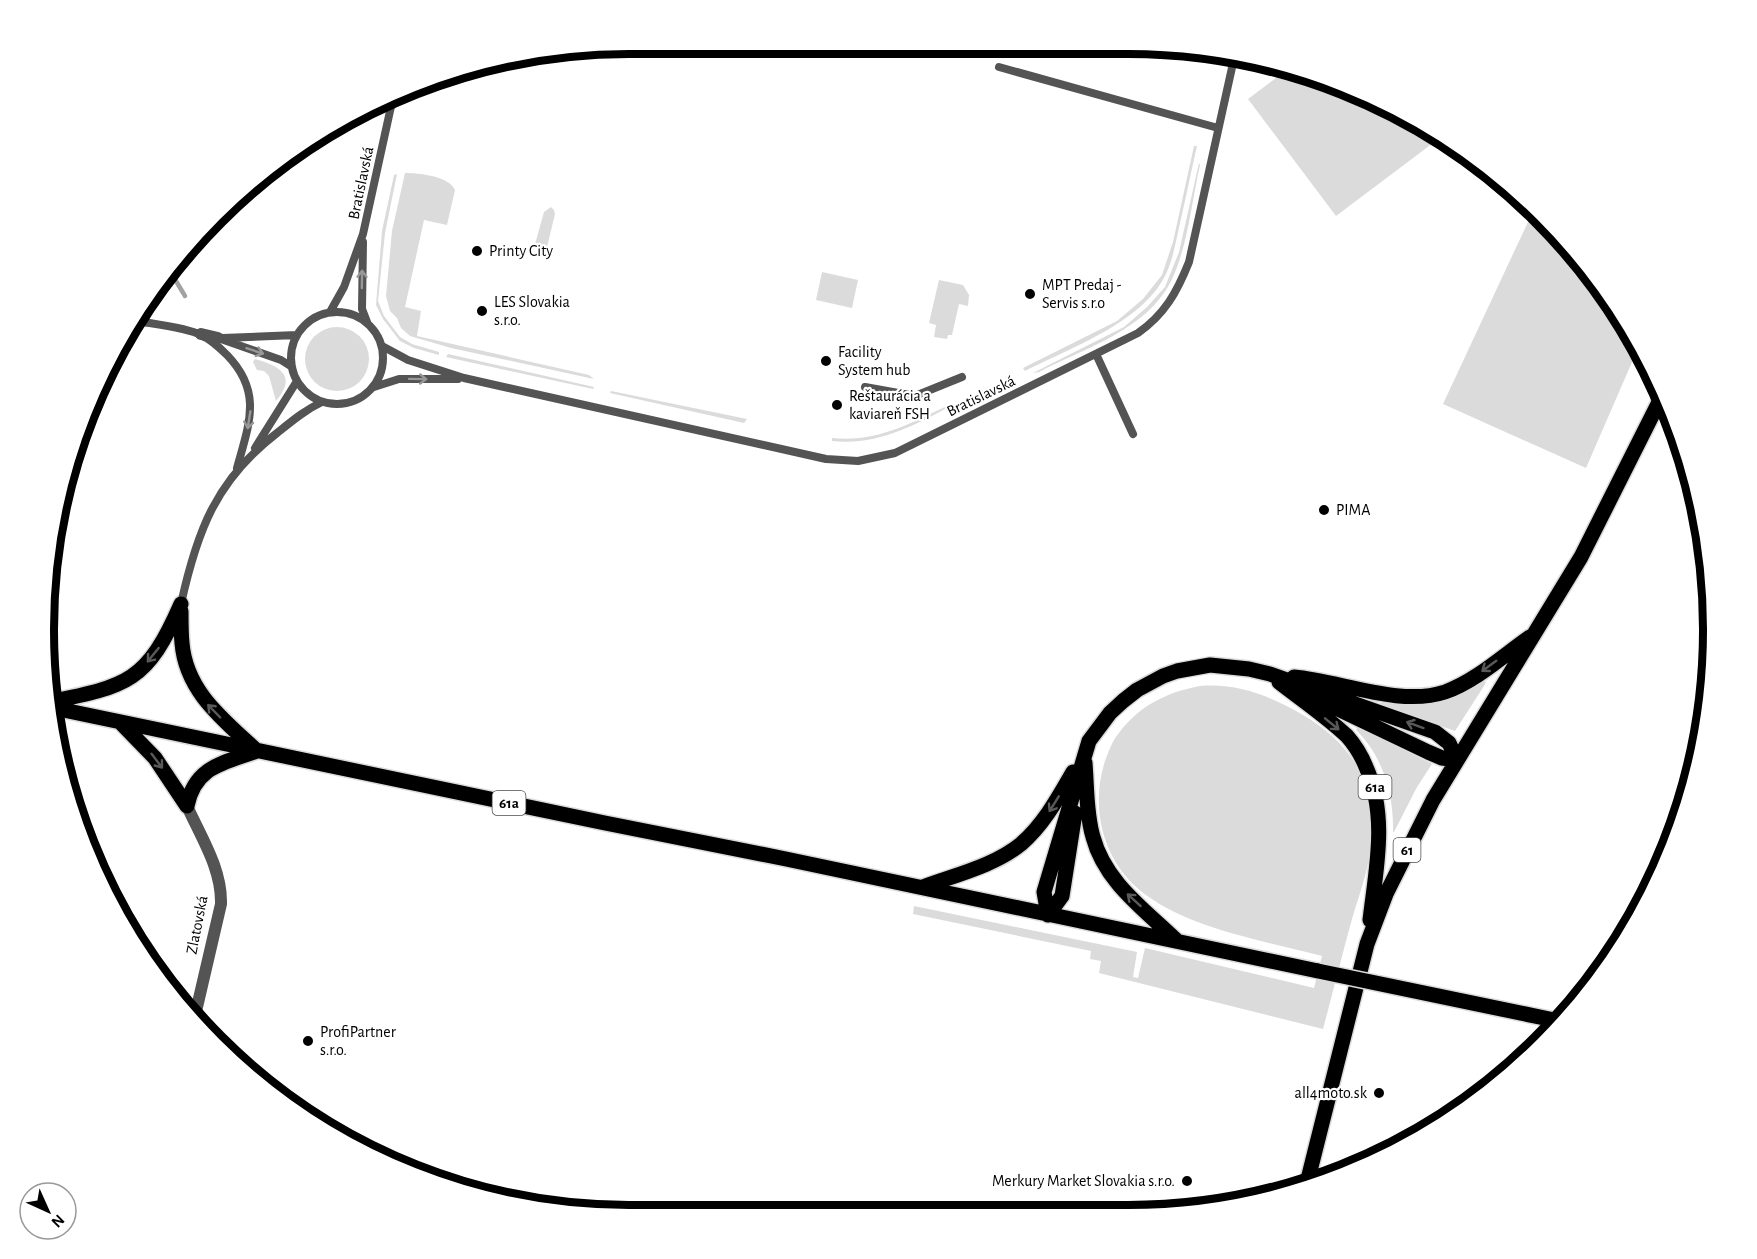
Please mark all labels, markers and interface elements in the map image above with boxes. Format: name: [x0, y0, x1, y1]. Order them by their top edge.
street label: Bratislavská: [345, 145, 377, 221]
place label: Printy City: [489, 243, 553, 260]
marker: Printy City: [470, 244, 484, 258]
one-way arrow: [356, 269, 368, 289]
place label: MPT Predaj - Servis s.r.o: [1042, 277, 1122, 311]
marker: MPT Predaj - Servis s.r.o: [1023, 287, 1037, 301]
place label: LES Slovakia s.r.o.: [494, 294, 570, 328]
marker: LES Slovakia s.r.o.: [475, 304, 489, 318]
place label: Facility System hub: [838, 344, 910, 379]
one-way arrow: [245, 346, 264, 357]
marker: Facility System hub: [819, 354, 833, 368]
one-way arrow: [408, 373, 428, 385]
street label: Bratislavská: [944, 373, 1018, 419]
place label: Reštaurácia a kaviareň FSH: [849, 388, 931, 422]
marker: Reštaurácia a kaviareň FSH: [830, 398, 844, 412]
one-way arrow: [243, 410, 254, 430]
place label: PIMA: [1336, 502, 1370, 518]
marker: PIMA: [1317, 503, 1331, 517]
one-way arrow: [147, 647, 160, 663]
one-way arrow: [1481, 660, 1497, 672]
one-way arrow: [207, 704, 222, 718]
one-way arrow: [1324, 718, 1340, 731]
one-way arrow: [1406, 718, 1425, 729]
one-way arrow: [151, 753, 163, 769]
road number: 61a: [1358, 775, 1392, 799]
road number: 61a: [492, 791, 526, 815]
one-way arrow: [1048, 795, 1060, 812]
road number: 61: [1394, 838, 1420, 862]
one-way arrow: [1126, 893, 1141, 907]
street label: Zlatovská: [183, 894, 211, 956]
place label: ProfiPartner s.r.o.: [320, 1024, 397, 1058]
marker: ProfiPartner s.r.o.: [301, 1034, 315, 1048]
place label: all4moto.sk: [1294, 1085, 1368, 1101]
marker: all4moto.sk: [1372, 1086, 1386, 1100]
place label: Merkury Market Slovakia s.r.o.: [992, 1173, 1175, 1190]
marker: Merkury Market Slovakia s.r.o.: [1180, 1174, 1194, 1188]
north arrow: [18, 1181, 78, 1241]
text: N: [48, 1211, 67, 1230]

